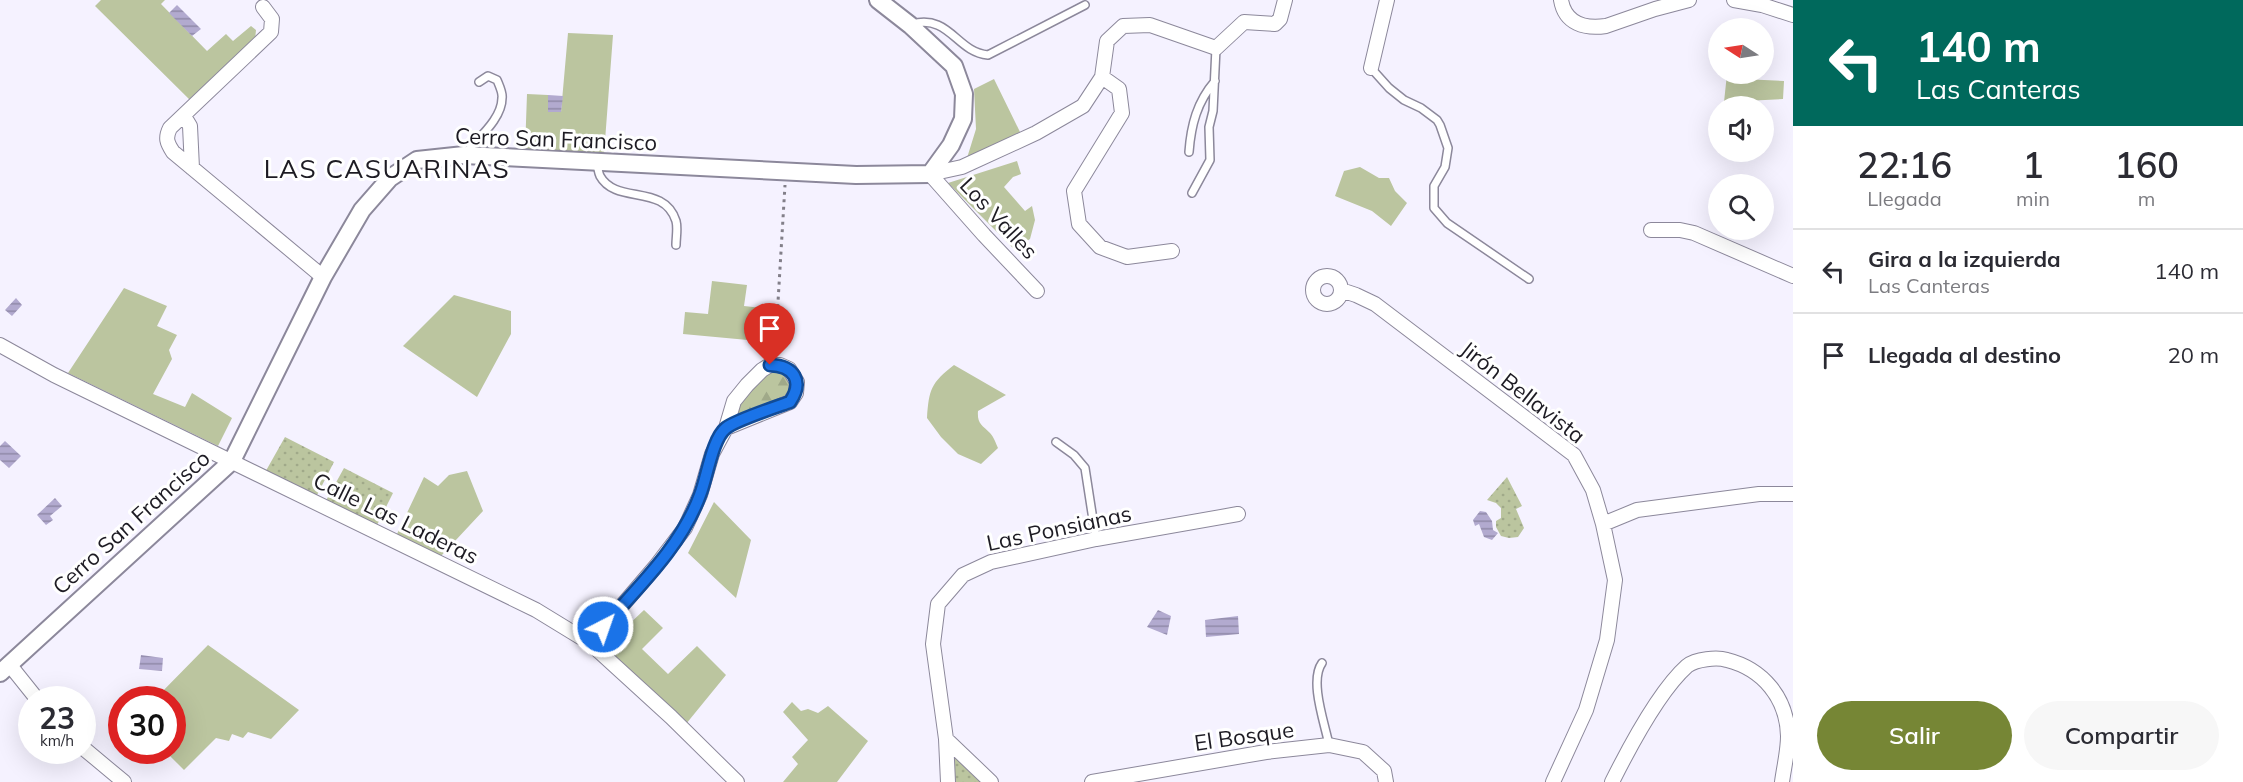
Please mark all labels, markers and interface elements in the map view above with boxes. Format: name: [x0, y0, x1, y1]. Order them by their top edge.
north arrow: [1708, 18, 1774, 84]
map controls: [1708, 18, 1774, 240]
text: 140 m: [1916, 20, 2041, 73]
icon: left: [1817, 24, 1895, 102]
text: Las Canteras: [1916, 72, 2081, 106]
button: sound: [1708, 96, 1774, 162]
street label: Cerro San Francisco: [454, 121, 658, 157]
text: 22:16: [1857, 142, 1952, 187]
text: 1: [2022, 142, 2044, 187]
text: 160: [2114, 142, 2179, 187]
district label: LAS CASUARINAS: [264, 152, 510, 185]
street label: Los Valles: [954, 171, 1044, 265]
button: search: [1708, 174, 1774, 240]
text: Llegada: [1867, 186, 1942, 211]
text: min: [2016, 186, 2050, 211]
text: m: [2138, 186, 2155, 211]
text: Gira a la izquierda: [1868, 245, 2061, 273]
icon: left: [1817, 255, 1850, 288]
text: 140 m: [2154, 257, 2219, 285]
text: Las Canteras: [1868, 273, 1990, 298]
pin: [744, 303, 795, 365]
icon: arrive: [753, 312, 786, 345]
street label: Jirón Bellavista: [1455, 335, 1591, 449]
icon: arrive: [1817, 339, 1850, 372]
text: Llegada al destino: [1868, 341, 2061, 369]
text: 20 m: [2168, 341, 2219, 369]
street label: Cerro San Francisco: [46, 444, 216, 600]
street label: Calle Las Laderas: [309, 466, 483, 570]
street label: Las Ponsianas: [984, 499, 1134, 557]
position arrow: [571, 595, 635, 659]
speed limit sign: 30: [108, 686, 186, 764]
text: 23: [39, 699, 75, 737]
button: Salir: [1817, 701, 2012, 770]
button: Compartir: [2024, 701, 2219, 770]
street label: El Bosque: [1192, 715, 1296, 757]
text: km/h: [40, 731, 74, 750]

